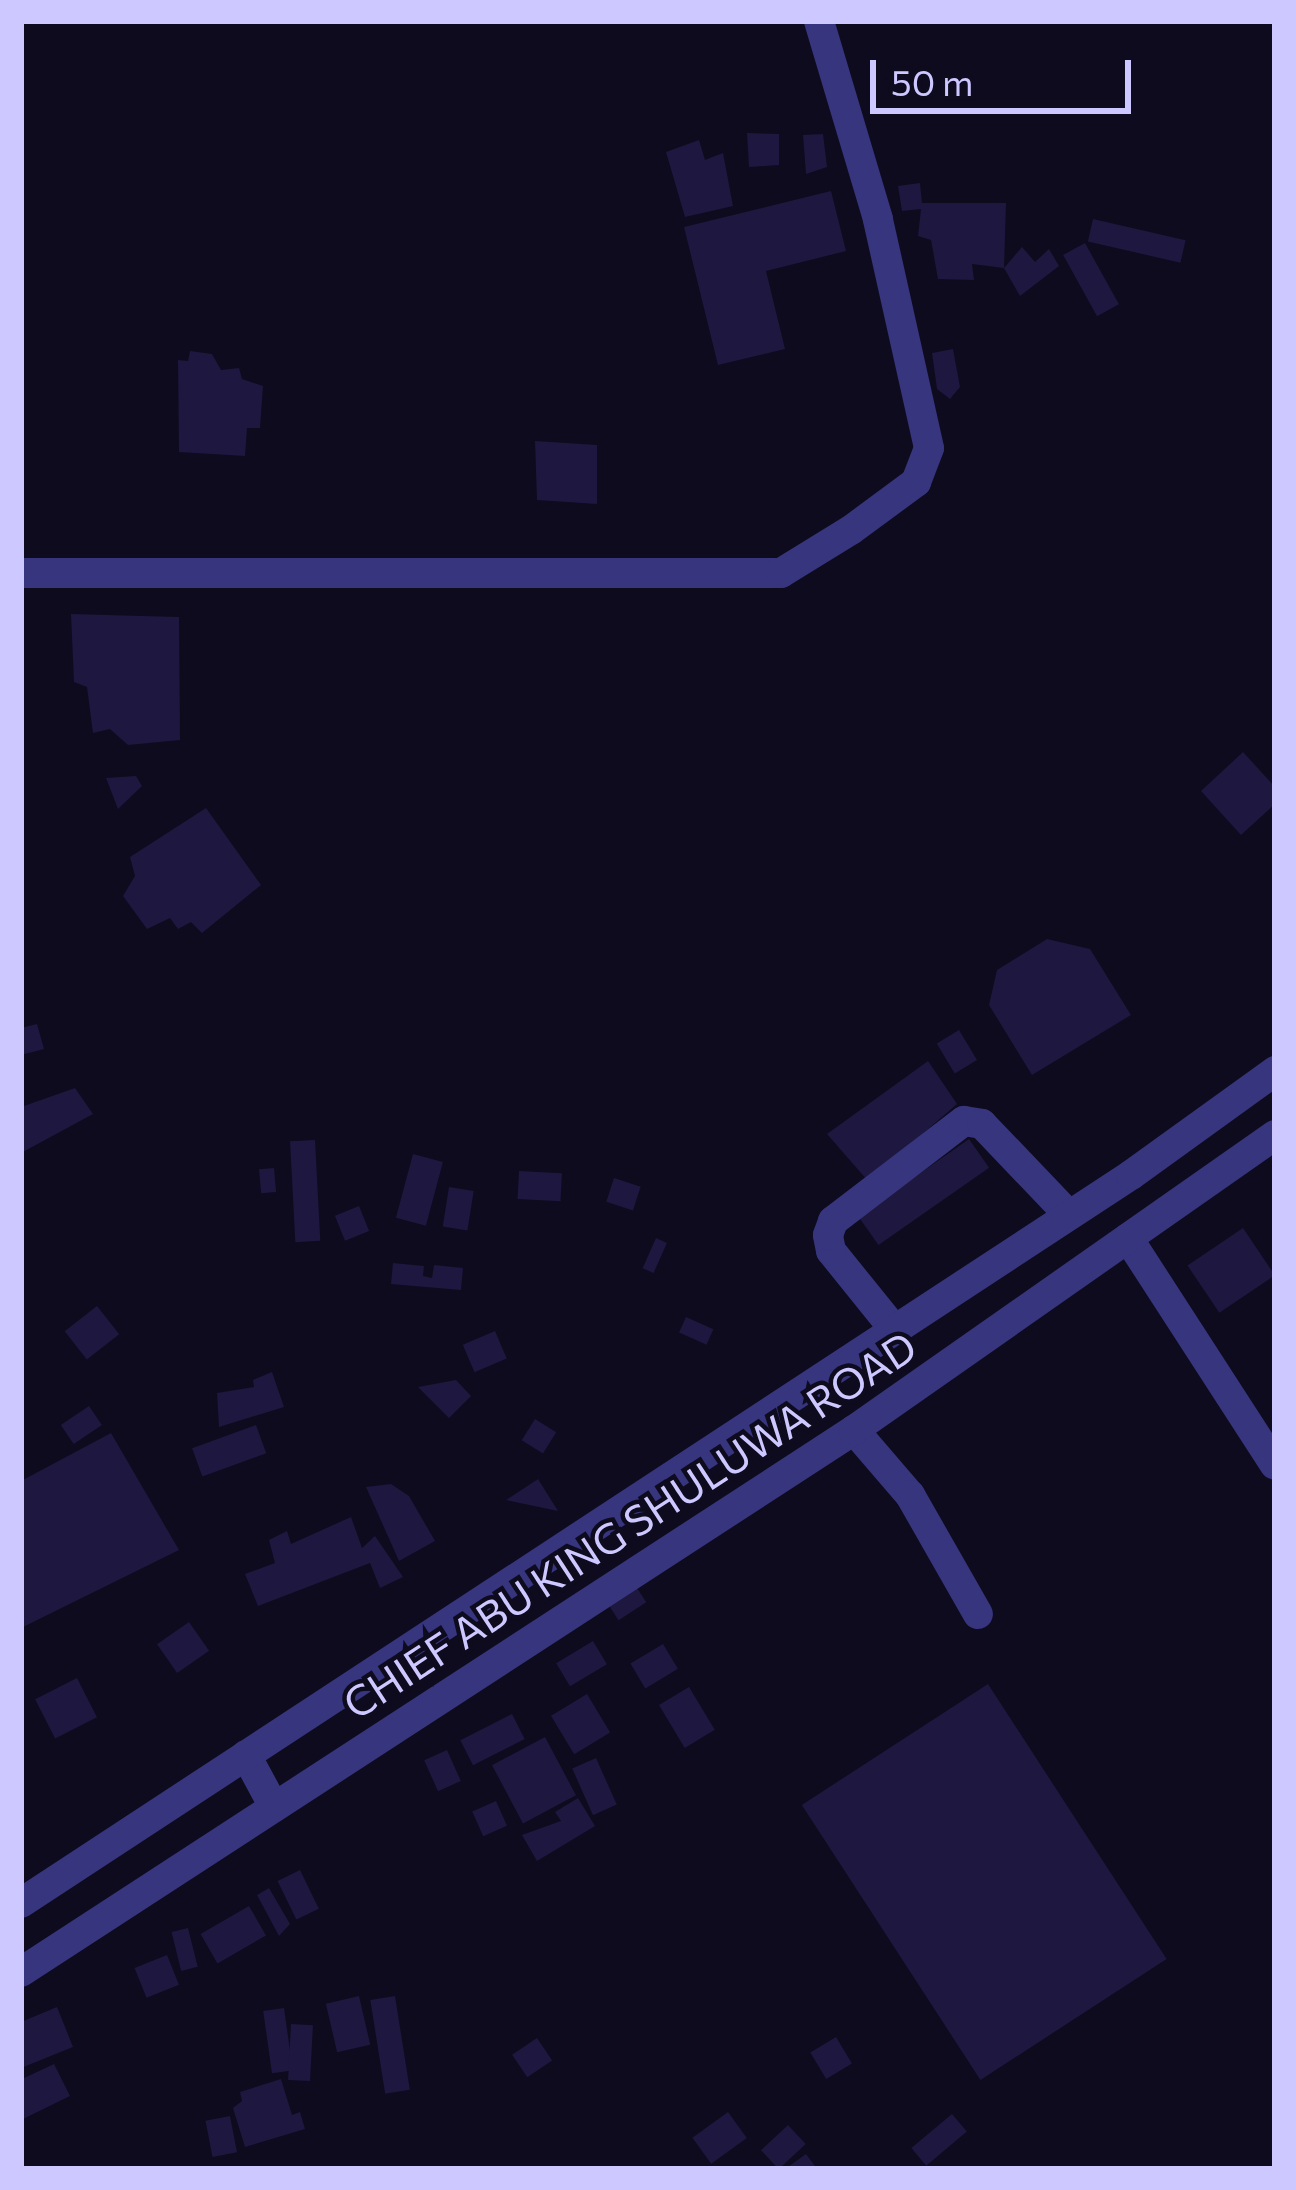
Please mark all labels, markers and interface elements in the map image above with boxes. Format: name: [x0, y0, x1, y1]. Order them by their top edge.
scale bar: [876, 36, 1137, 110]
text: 50 m: [891, 59, 973, 103]
street label: CHIEF ABU KING SHULUWA ROAD: [333, 1320, 925, 1728]

